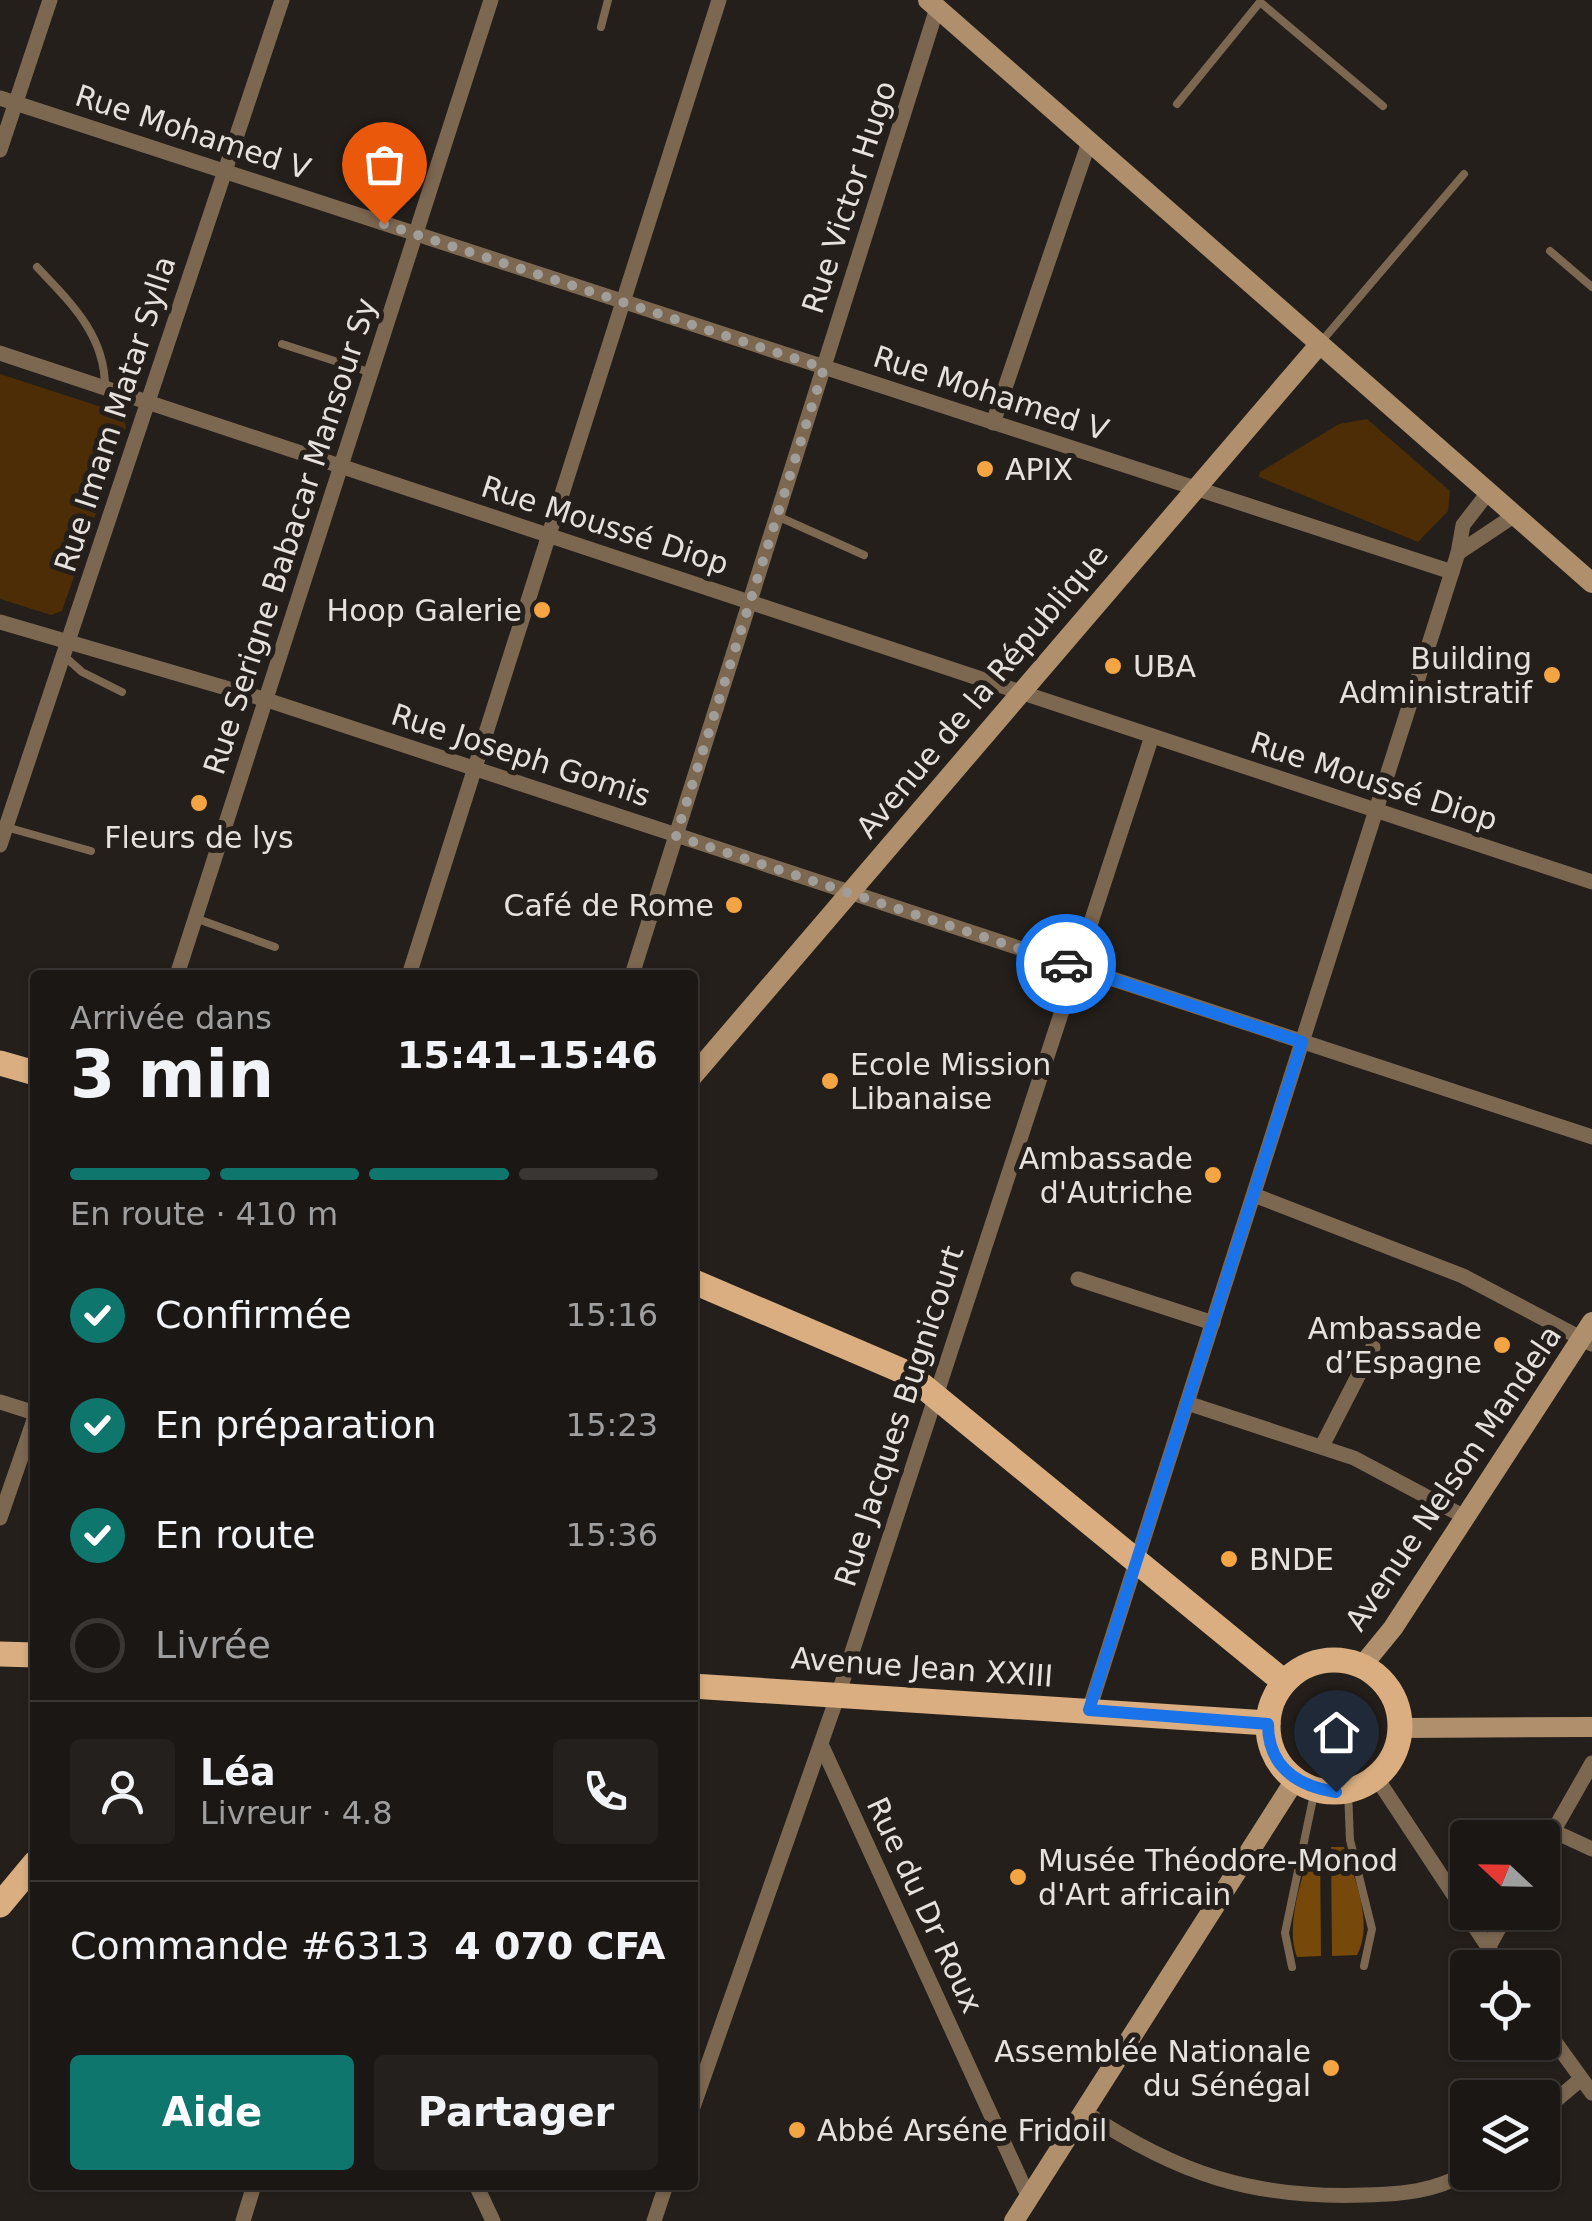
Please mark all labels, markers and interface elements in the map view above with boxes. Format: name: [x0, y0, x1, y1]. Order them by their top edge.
street label: Rue Victor Hugo: [795, 76, 903, 318]
street label: Rue Mohamed V: [71, 78, 315, 187]
pin: [342, 122, 427, 225]
icon: bag: [357, 137, 412, 192]
street label: Rue Imam Matar Sylla: [47, 252, 183, 576]
street label: Rue Serigne Babacar Mansour Sy: [196, 293, 384, 779]
street label: Rue Mohamed V: [869, 339, 1113, 448]
place label: APIX: [1005, 452, 1073, 487]
marker: APIX: [974, 458, 996, 480]
street label: Rue Moussé Diop: [477, 469, 733, 581]
street label: Avenue de la République: [849, 537, 1115, 845]
place label: Hoop Galerie: [327, 593, 522, 628]
marker: Hoop Galerie: [531, 599, 553, 621]
place label: Building Administratif: [1339, 641, 1533, 710]
place label: UBA: [1133, 649, 1197, 684]
marker: UBA: [1102, 655, 1124, 677]
marker: Building Administratif: [1541, 664, 1563, 686]
street label: Rue Joseph Gomis: [387, 697, 655, 813]
street label: Rue Moussé Diop: [1246, 725, 1502, 837]
marker: Fleurs de lys: [188, 792, 210, 814]
place label: Fleurs de lys: [104, 820, 294, 855]
place label: Café de Rome: [504, 888, 714, 923]
marker: Café de Rome: [723, 894, 745, 916]
courier: [1016, 914, 1116, 1014]
icon: car: [1039, 937, 1094, 992]
text: Arrivée dans: [70, 999, 272, 1037]
text: 15:41–15:46: [397, 1033, 658, 1077]
text: 3 min: [70, 1037, 274, 1112]
place label: Ecole Mission Libanaise: [850, 1047, 1051, 1116]
marker: Ecole Mission Libanaise: [819, 1070, 841, 1092]
place label: Ambassade d'Autriche: [1019, 1141, 1193, 1210]
marker: Ambassade d'Autriche: [1202, 1164, 1224, 1186]
text: En route · 410 m: [70, 1195, 338, 1233]
street label: Rue Jacques Bugnicourt: [827, 1241, 971, 1591]
icon: check: [70, 1288, 125, 1343]
text: Confirmée: [155, 1293, 352, 1337]
text: 15:16: [566, 1296, 658, 1334]
place label: Ambassade d’Espagne: [1308, 1311, 1482, 1380]
street label: Avenue Nelson Mandela: [1338, 1319, 1568, 1637]
marker: Ambassade d’Espagne: [1491, 1334, 1513, 1356]
icon: check: [70, 1398, 125, 1453]
text: En préparation: [155, 1403, 437, 1447]
text: 15:23: [566, 1406, 658, 1444]
icon: check: [70, 1508, 125, 1563]
text: En route: [155, 1513, 316, 1557]
text: 15:36: [566, 1516, 658, 1554]
place label: BNDE: [1249, 1542, 1334, 1577]
marker: BNDE: [1218, 1548, 1240, 1570]
text: Livrée: [155, 1623, 271, 1667]
street label: Avenue Jean XXIII: [790, 1640, 1054, 1694]
pin: [1294, 1690, 1379, 1793]
icon: home: [1309, 1705, 1364, 1760]
button: person: [70, 1739, 175, 1844]
button: phone: [553, 1739, 658, 1844]
text: Léa: [200, 1750, 276, 1794]
street label: Rue du Dr Roux: [860, 1792, 990, 2018]
text: Livreur · 4.8: [200, 1794, 393, 1832]
north arrow: [1450, 1820, 1560, 1930]
map controls: [1450, 1820, 1560, 2190]
place label: Musée Théodore-Monod d'Art africain: [1038, 1843, 1398, 1912]
marker: Musée Théodore-Monod d'Art africain: [1007, 1866, 1029, 1888]
text: Commande #6313: [70, 1924, 429, 1968]
text: 4 070 CFA: [454, 1924, 665, 1968]
button: locate: [1450, 1950, 1560, 2060]
place label: Assemblée Nationale du Sénégal: [994, 2034, 1311, 2103]
button: Aide: [70, 2055, 354, 2170]
button: Partager: [374, 2055, 658, 2170]
marker: Assemblée Nationale du Sénégal: [1320, 2057, 1342, 2079]
button: layers: [1450, 2080, 1560, 2190]
place label: Abbé Arséne Fridoil: [817, 2113, 1107, 2148]
marker: Abbé Arséne Fridoil: [786, 2119, 808, 2141]

